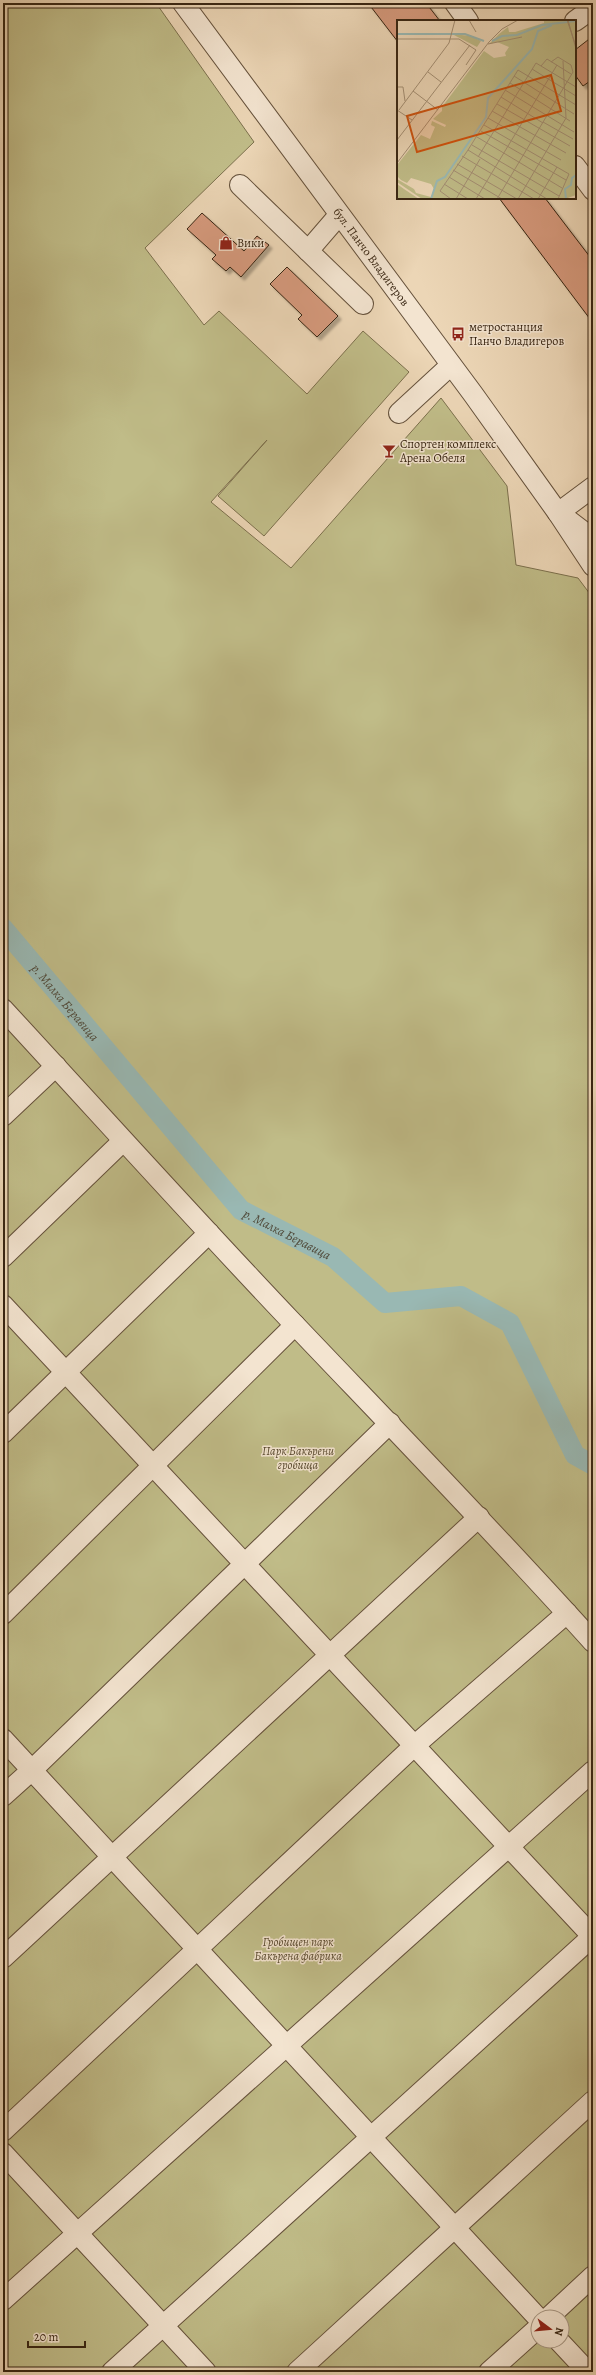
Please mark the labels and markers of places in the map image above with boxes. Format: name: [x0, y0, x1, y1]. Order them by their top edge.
shop icon: Вики: [218, 235, 234, 251]
place label: Вики: [237, 235, 264, 251]
place label: метростанция Панчо Владигеров: [469, 319, 564, 349]
bus stop icon: метростанция Панчо Владигеров: [450, 326, 466, 342]
place label: Спортен комплекс Арена Обеля: [399, 436, 496, 466]
bar icon: Спортен комплекс Арена Обеля: [381, 443, 397, 459]

